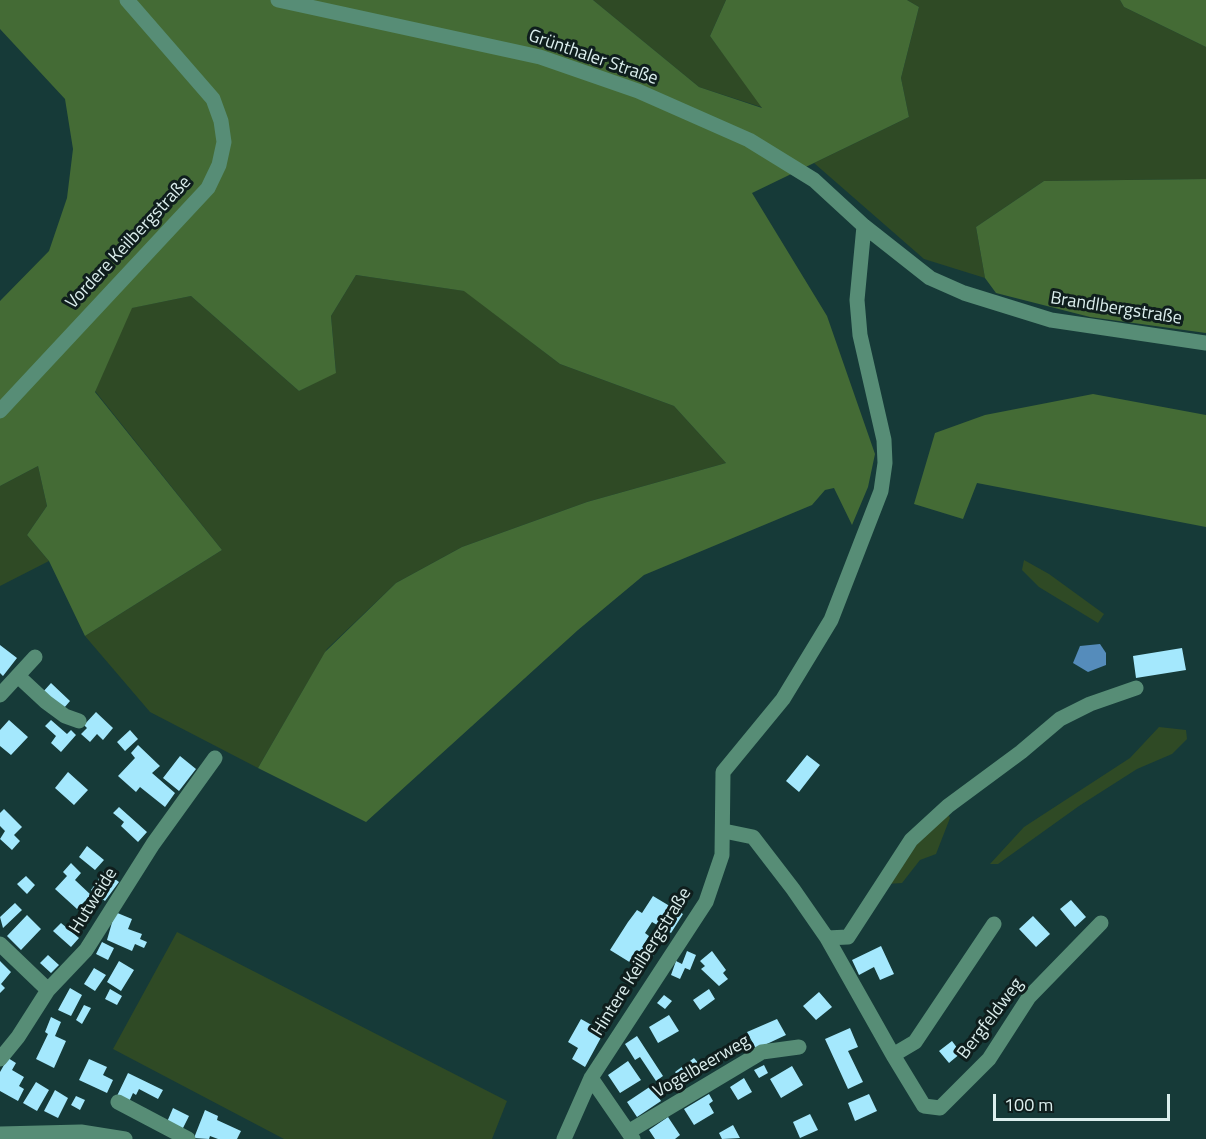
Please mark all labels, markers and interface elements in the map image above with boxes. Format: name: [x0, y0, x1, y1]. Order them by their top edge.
street label: Grünthaler Straße: [525, 26, 661, 90]
street label: Vordere Keilbergstraße: [62, 172, 196, 314]
street label: Brandlbergstraße: [1049, 288, 1183, 330]
street label: Hutweide: [65, 864, 123, 938]
street label: Hintere Keilbergstraße: [588, 884, 696, 1040]
street label: Bergfeldweg: [953, 974, 1029, 1064]
street label: Vogelbeerweg: [650, 1031, 754, 1103]
scale bar: [996, 1082, 1173, 1120]
text: 100 m: [1004, 1091, 1053, 1118]

